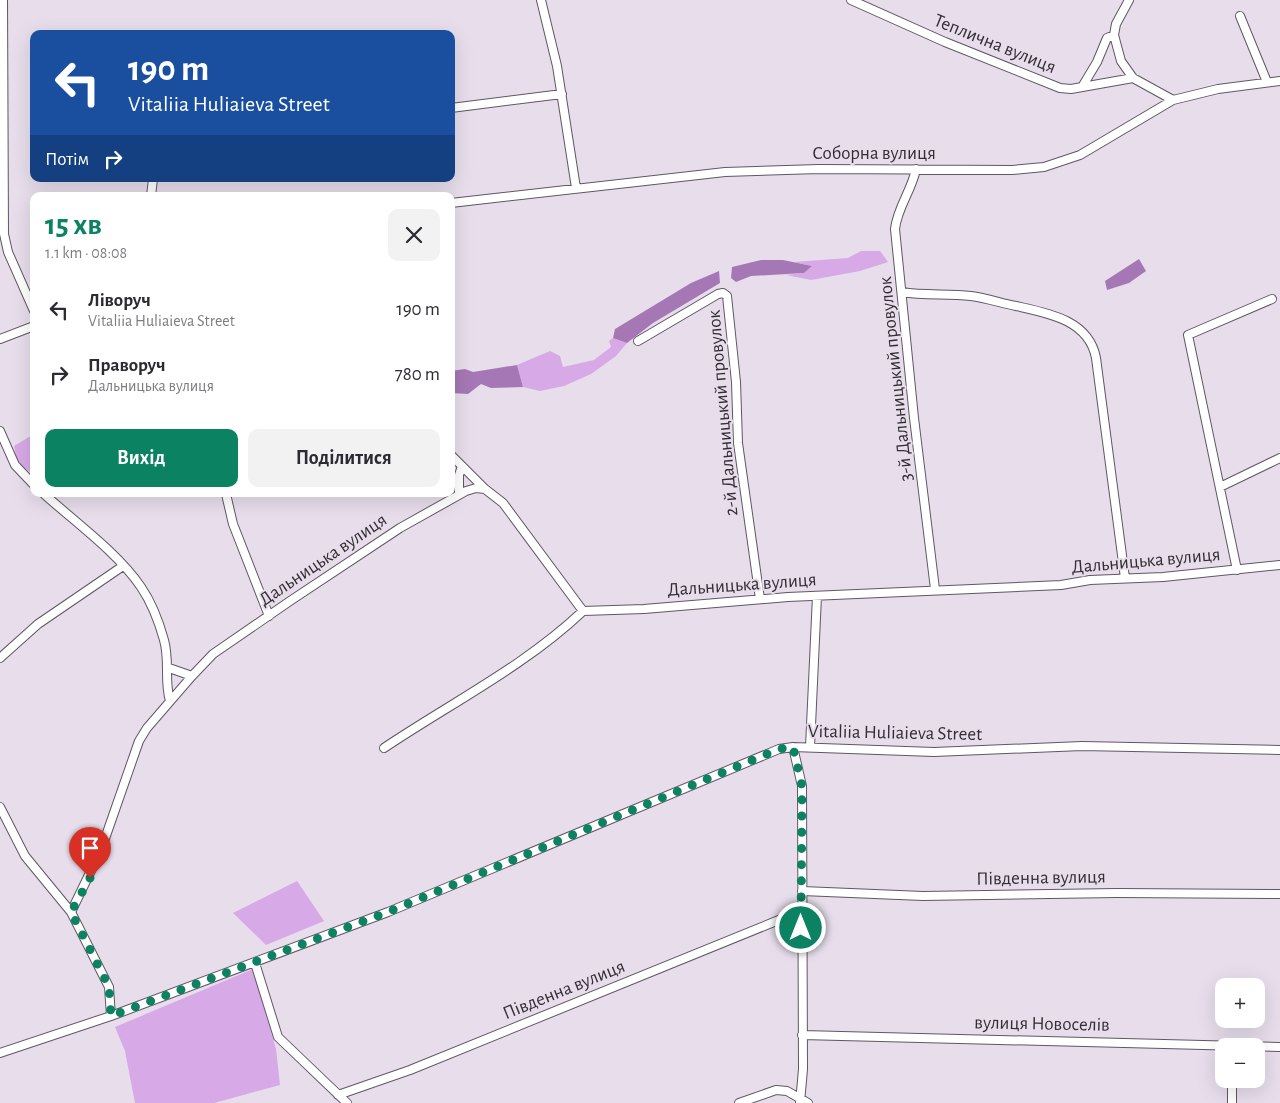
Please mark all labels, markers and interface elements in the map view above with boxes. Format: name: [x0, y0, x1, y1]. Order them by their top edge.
street label: Теплична вулиця: [931, 11, 1059, 77]
icon: left: [45, 50, 110, 115]
text: 190 m: [128, 52, 209, 87]
text: Vitaliia Huliaieva Street: [128, 93, 330, 115]
street label: Соборна вулиця: [812, 144, 936, 163]
icon: right: [99, 145, 127, 173]
text: Потім: [45, 150, 89, 169]
button: close: [388, 209, 440, 261]
text: 15 хв: [45, 210, 102, 240]
text: 1.1 km · 08:08: [45, 245, 127, 261]
street label: 3-й Дальницький провулок: [876, 275, 916, 482]
text: Ліворуч: [88, 291, 151, 310]
icon: left: [45, 296, 73, 324]
text: 190 m: [396, 300, 440, 319]
street label: 2-й Дальницький провулок: [705, 309, 741, 517]
text: Vitaliia Huliaieva Street: [88, 313, 235, 329]
text: Праворуч: [88, 356, 166, 375]
icon: right: [45, 361, 73, 389]
text: 780 m: [395, 365, 440, 384]
text: Дальницька вулиця: [88, 378, 214, 394]
button: Вихід: [45, 429, 238, 487]
button: Поділитися: [248, 429, 440, 487]
street label: Дальницька вулиця: [256, 510, 390, 610]
street label: Дальницька вулиця: [1071, 545, 1221, 577]
street label: Дальницька вулиця: [667, 570, 817, 600]
street label: Vitaliia Huliaieva Street: [808, 722, 982, 744]
pin: [69, 827, 111, 878]
icon: arrive: [76, 834, 104, 862]
street label: Південна вулиця: [976, 867, 1106, 889]
position arrow: [774, 901, 826, 953]
street label: Південна вулиця: [500, 957, 628, 1023]
map controls: [1215, 978, 1265, 1088]
button: +: [1215, 978, 1265, 1028]
street label: вулиця Новоселів: [974, 1013, 1110, 1035]
button: −: [1215, 1038, 1265, 1088]

